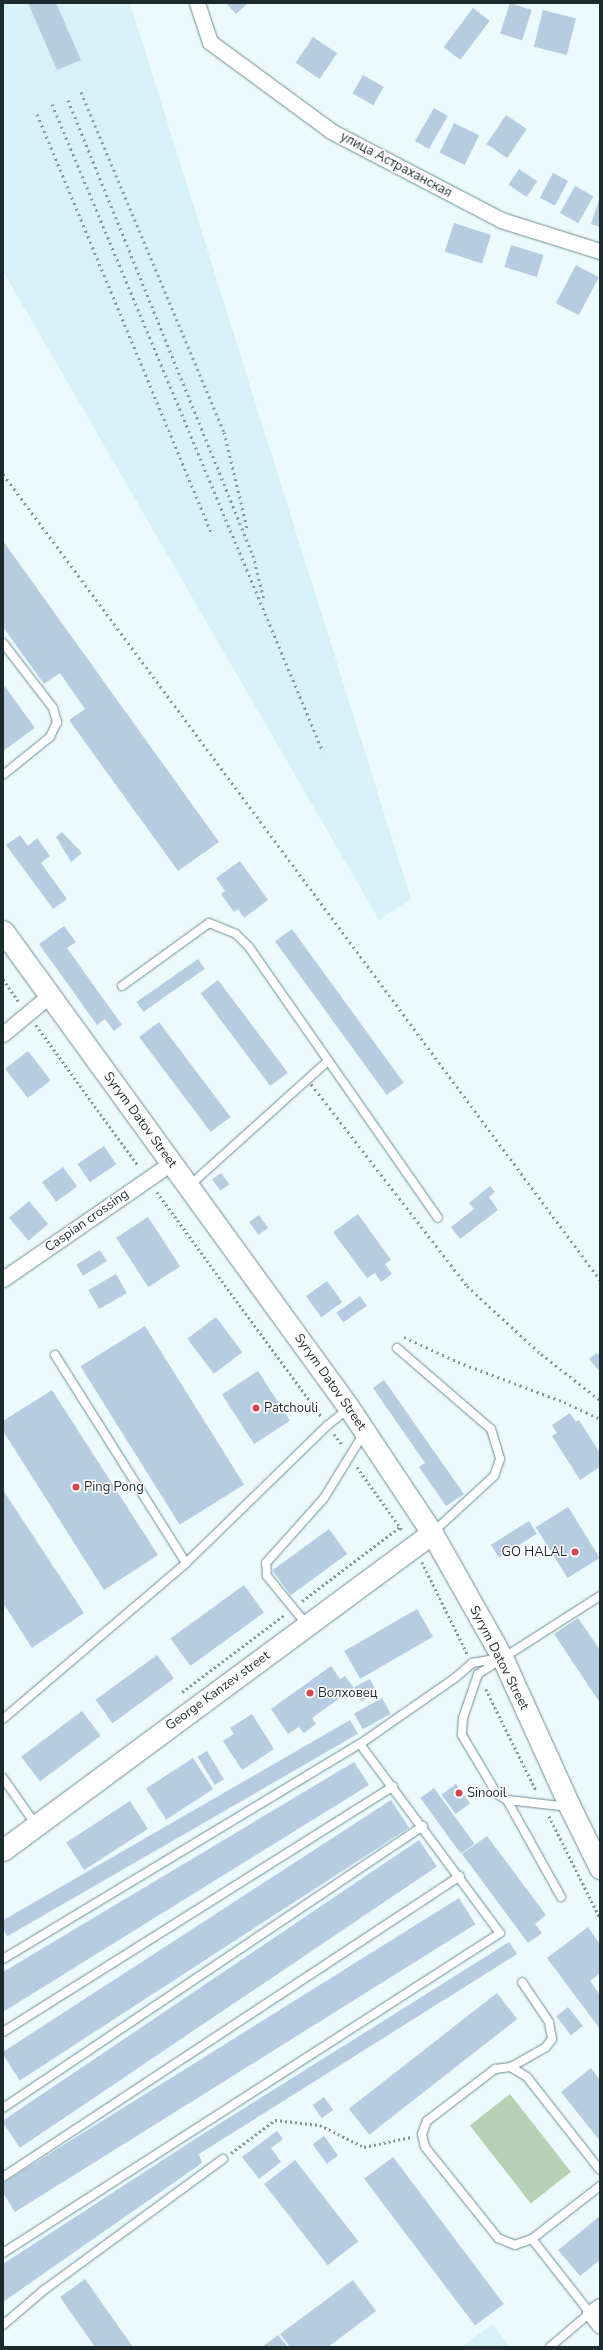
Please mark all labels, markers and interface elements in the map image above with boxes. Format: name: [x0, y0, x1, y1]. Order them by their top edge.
street label: улица Астраханская: [337, 129, 455, 201]
street label: Syrym Datov Street: [100, 1069, 180, 1171]
street label: Caspian crossing: [42, 1186, 132, 1256]
street label: Syrym Datov Street: [291, 1331, 369, 1433]
place label: Patchouli: [264, 1400, 318, 1416]
marker: Patchouli: [251, 1403, 261, 1413]
place label: Ping Pong: [84, 1479, 144, 1495]
marker: Ping Pong: [71, 1482, 81, 1492]
place label: GO HALAL: [502, 1544, 567, 1560]
marker: GO HALAL: [570, 1547, 580, 1557]
street label: Syrym Datov Street: [466, 1603, 532, 1713]
street label: George Kanzev street: [163, 1648, 273, 1734]
place label: Волховец: [318, 1685, 378, 1701]
marker: Волховец: [305, 1688, 315, 1698]
place label: Sinooil: [467, 1785, 507, 1801]
marker: Sinooil: [454, 1788, 464, 1798]

